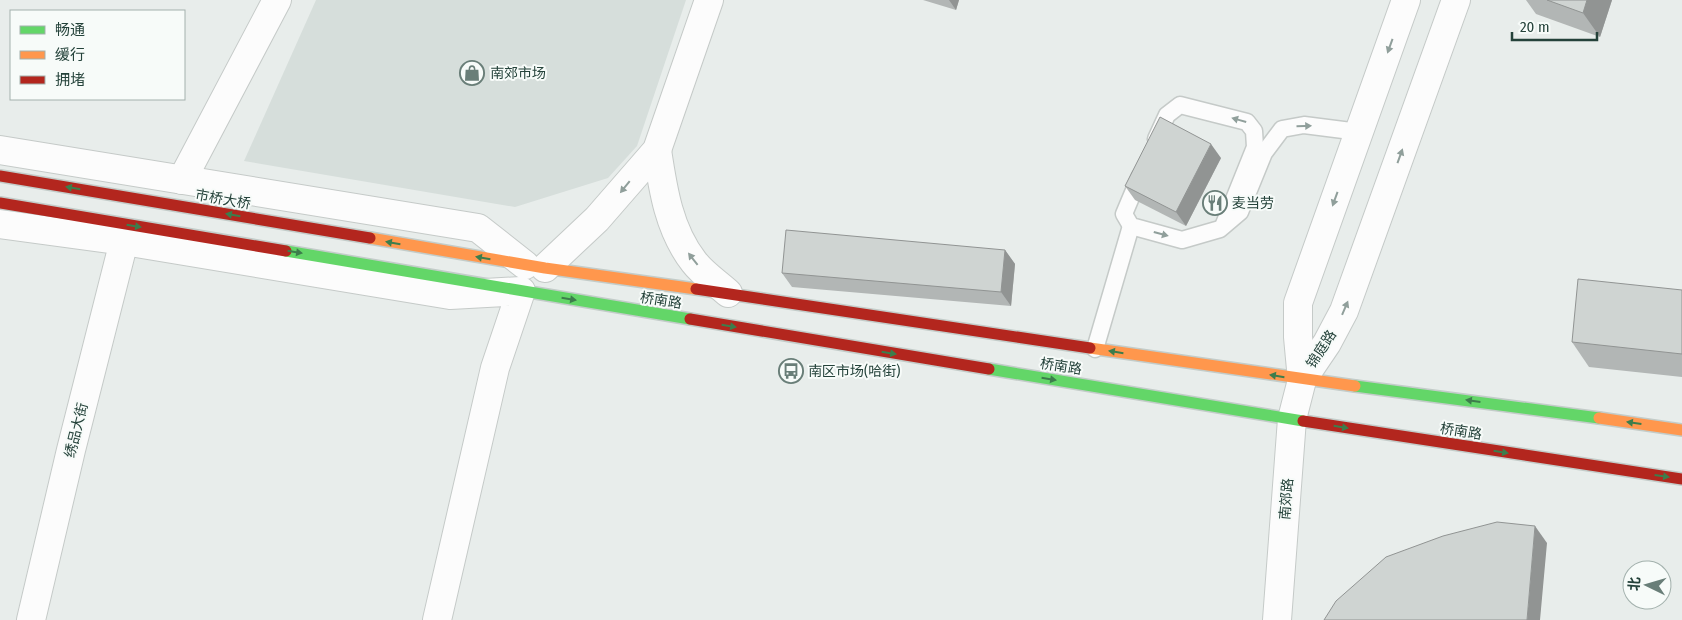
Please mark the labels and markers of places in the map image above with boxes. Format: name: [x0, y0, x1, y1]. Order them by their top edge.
shop icon: 南郊市场: [459, 60, 485, 86]
place label: 南郊市场: [490, 65, 546, 82]
restaurant icon: 麦当劳: [1202, 190, 1228, 216]
place label: 麦当劳: [1232, 195, 1274, 212]
bus stop icon: 南区市场(哈街): [778, 358, 804, 384]
place label: 南区市场(哈街): [808, 363, 900, 380]

